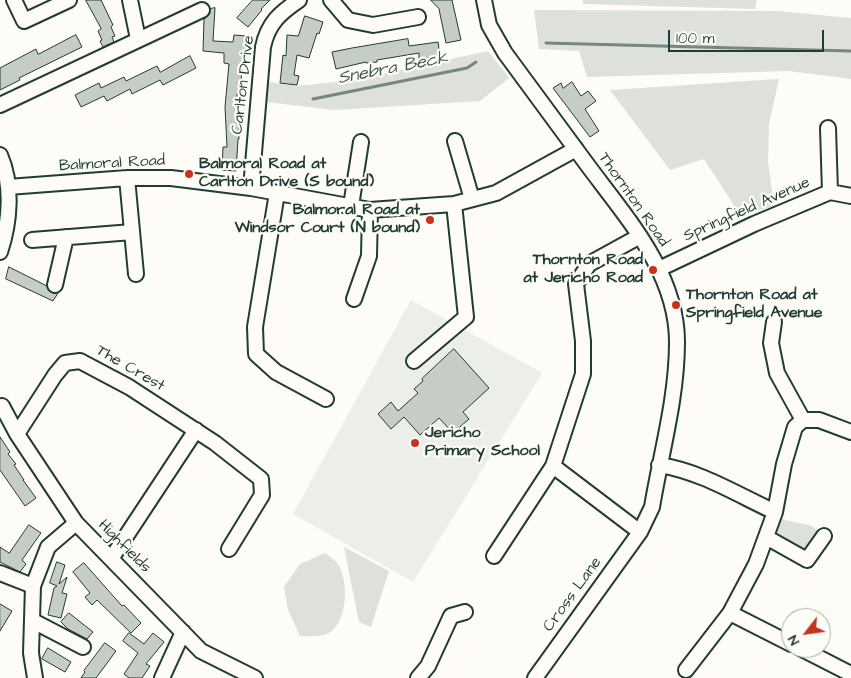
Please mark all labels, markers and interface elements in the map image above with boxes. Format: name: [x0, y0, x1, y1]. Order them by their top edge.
scale bar: [671, 20, 827, 52]
text: 100 m: [676, 28, 715, 49]
street label: Carlton Drive: [228, 35, 260, 135]
water label: Snebra Beck: [336, 48, 450, 90]
street label: Thornton Road: [593, 149, 673, 251]
street label: Balmoral Road: [59, 152, 165, 176]
place label: Balmoral Road at Carlton Drive (S bound): [199, 155, 374, 193]
marker: Balmoral Road at Carlton Drive (S bound): [183, 168, 195, 180]
street label: Springfield Avenue: [681, 173, 813, 247]
place label: Balmoral Road at Windsor Court (N bound): [235, 201, 420, 239]
marker: Balmoral Road at Windsor Court (N bound): [424, 214, 436, 226]
place label: Thornton Road at Jericho Road: [523, 251, 643, 289]
marker: Thornton Road at Jericho Road: [647, 264, 659, 276]
place label: Thornton Road at Springfield Avenue: [686, 286, 822, 324]
marker: Thornton Road at Springfield Avenue: [670, 299, 682, 311]
street label: The Crest: [92, 342, 168, 396]
place label: Jericho Primary School: [425, 424, 540, 462]
marker: Jericho Primary School: [409, 437, 421, 449]
street label: Highfields: [93, 516, 155, 578]
street label: Cross Lane: [540, 554, 606, 636]
north arrow: [781, 608, 831, 658]
text: N: [783, 631, 805, 649]

